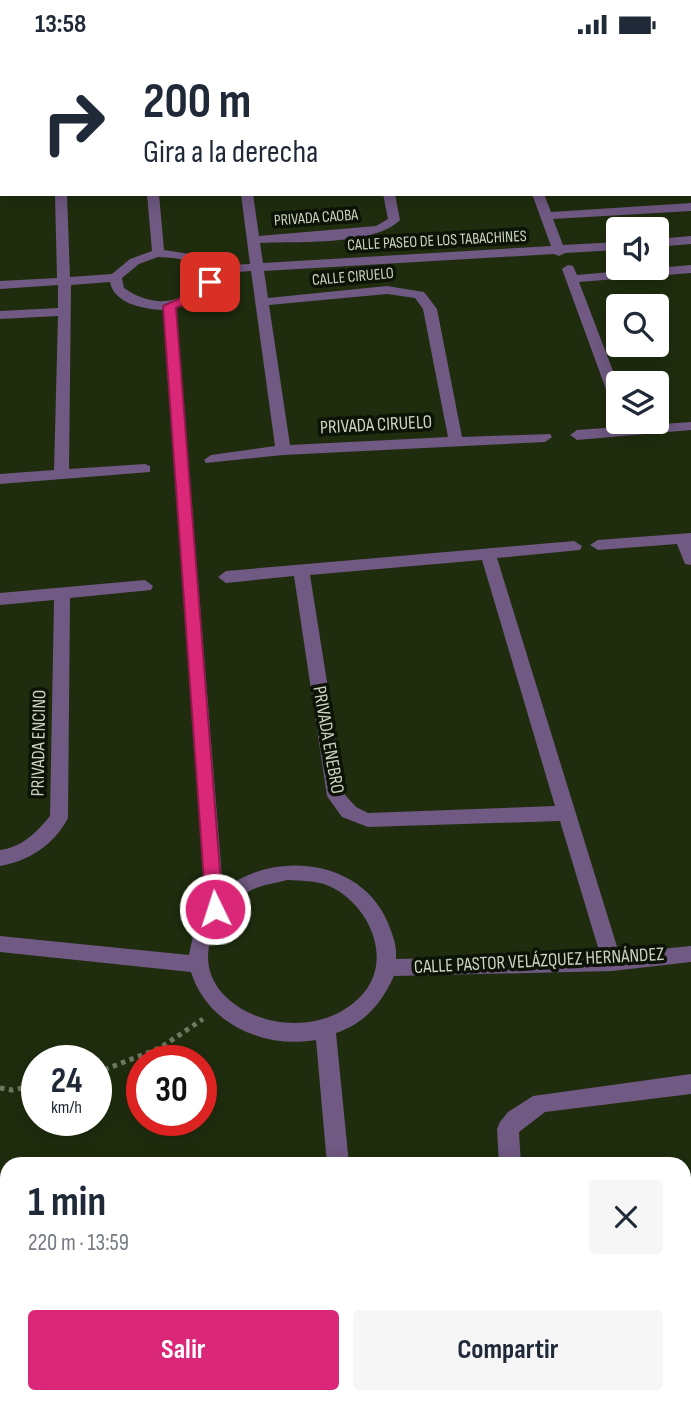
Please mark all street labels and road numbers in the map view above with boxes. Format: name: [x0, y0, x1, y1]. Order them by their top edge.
street label: PRIVADA CAOBA: [273, 206, 359, 230]
street label: CALLE PASEO DE LOS TABACHINES: [347, 227, 527, 255]
street label: CALLE CIRUELO: [311, 264, 395, 290]
street label: PRIVADA CIRUELO: [319, 411, 433, 439]
street label: PRIVADA ENEBRO: [307, 684, 349, 796]
street label: PRIVADA ENCINO: [27, 689, 51, 797]
street label: CALLE PASTOR VELÁZQUEZ HERNÁNDEZ: [413, 943, 665, 979]

